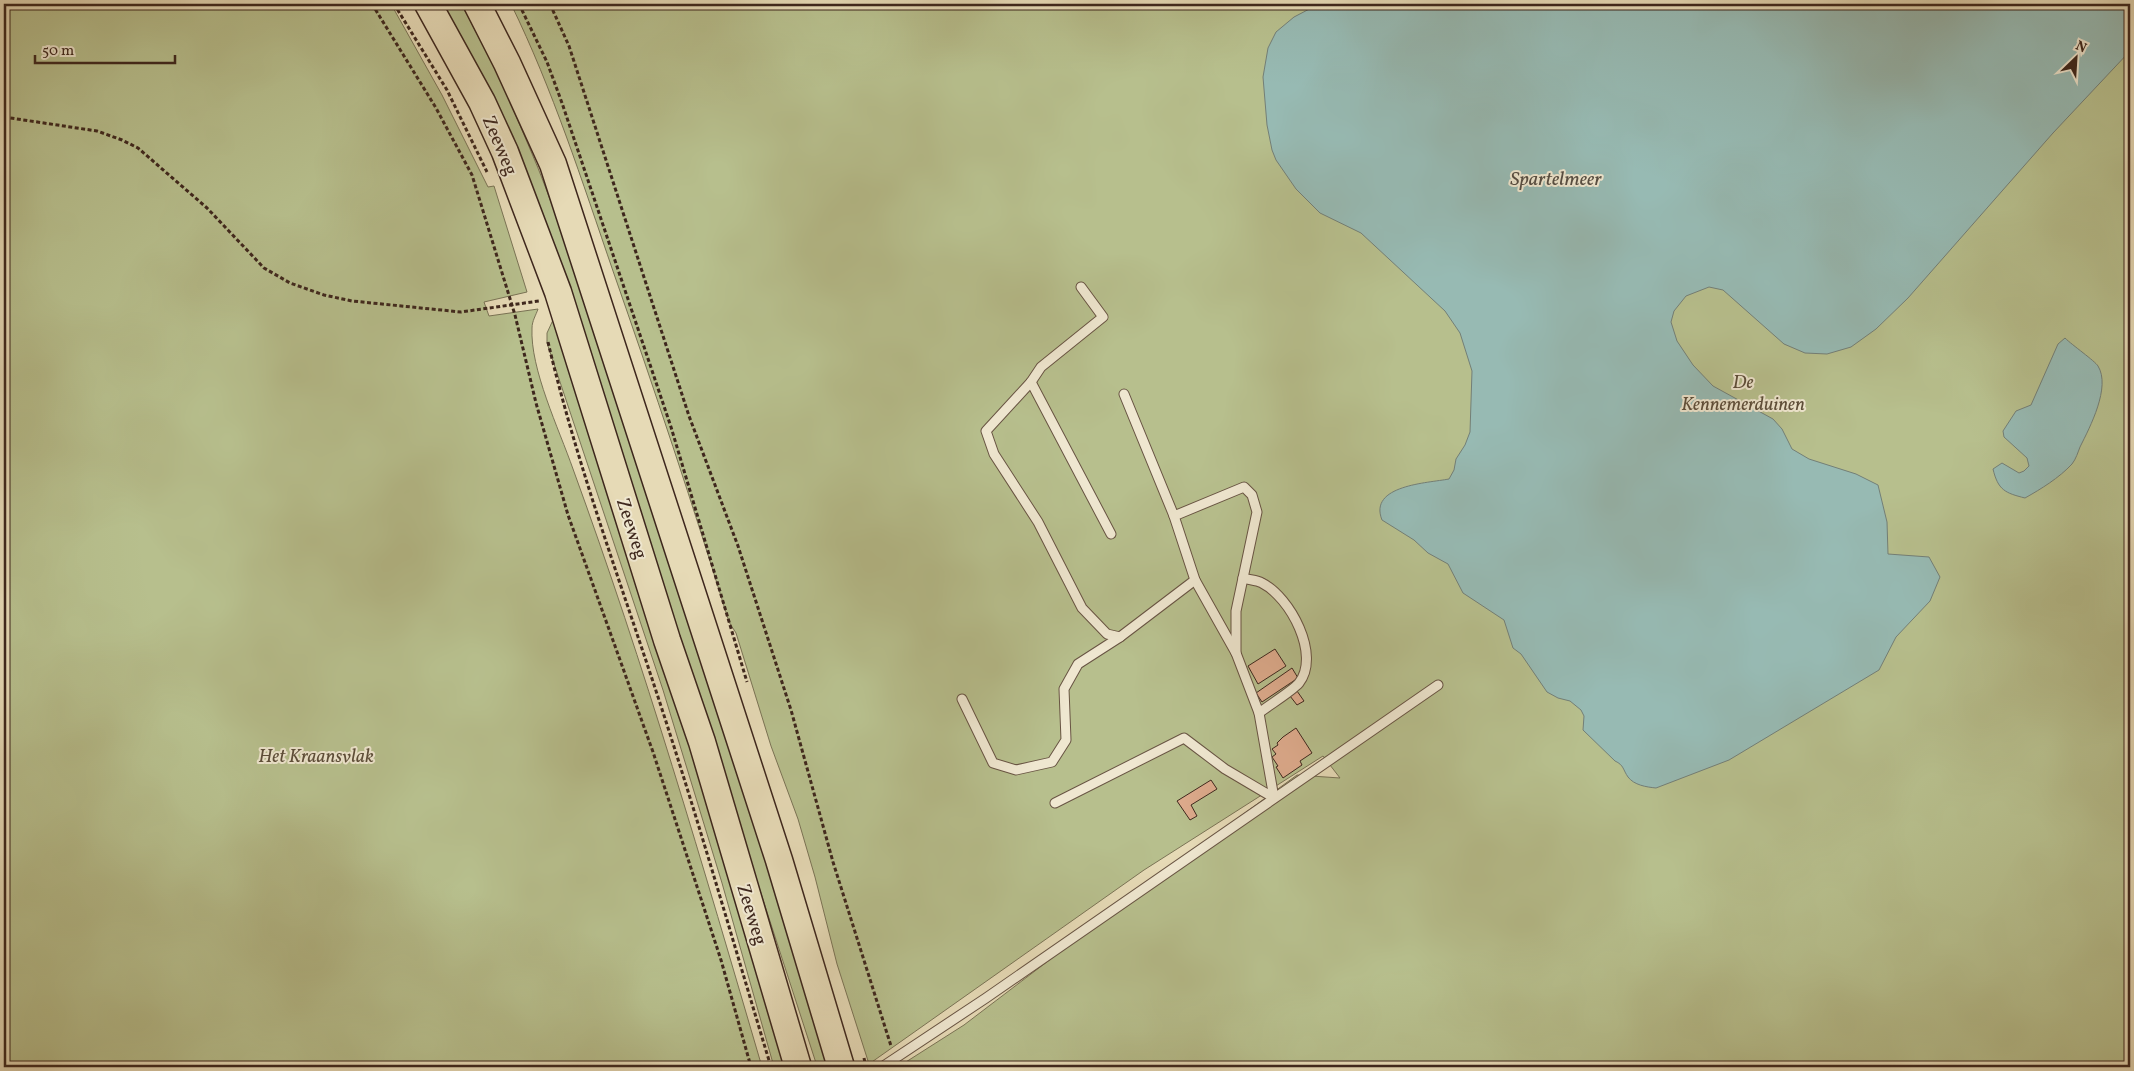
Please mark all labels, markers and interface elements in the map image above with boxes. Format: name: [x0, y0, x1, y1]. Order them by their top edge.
scale bar: [35, 32, 175, 64]
north arrow: [2052, 32, 2102, 82]
text: N: [2072, 37, 2089, 58]
text: 50 m: [42, 41, 74, 62]
street label: Zeeweg: [475, 112, 523, 180]
water label: Spartelmeer: [1510, 166, 1602, 194]
park label: De Kennemerduinen: [1681, 370, 1805, 418]
street label: Zeeweg: [609, 495, 653, 563]
park label: Het Kraansvlak: [258, 744, 374, 770]
street label: Zeeweg: [729, 881, 773, 949]

